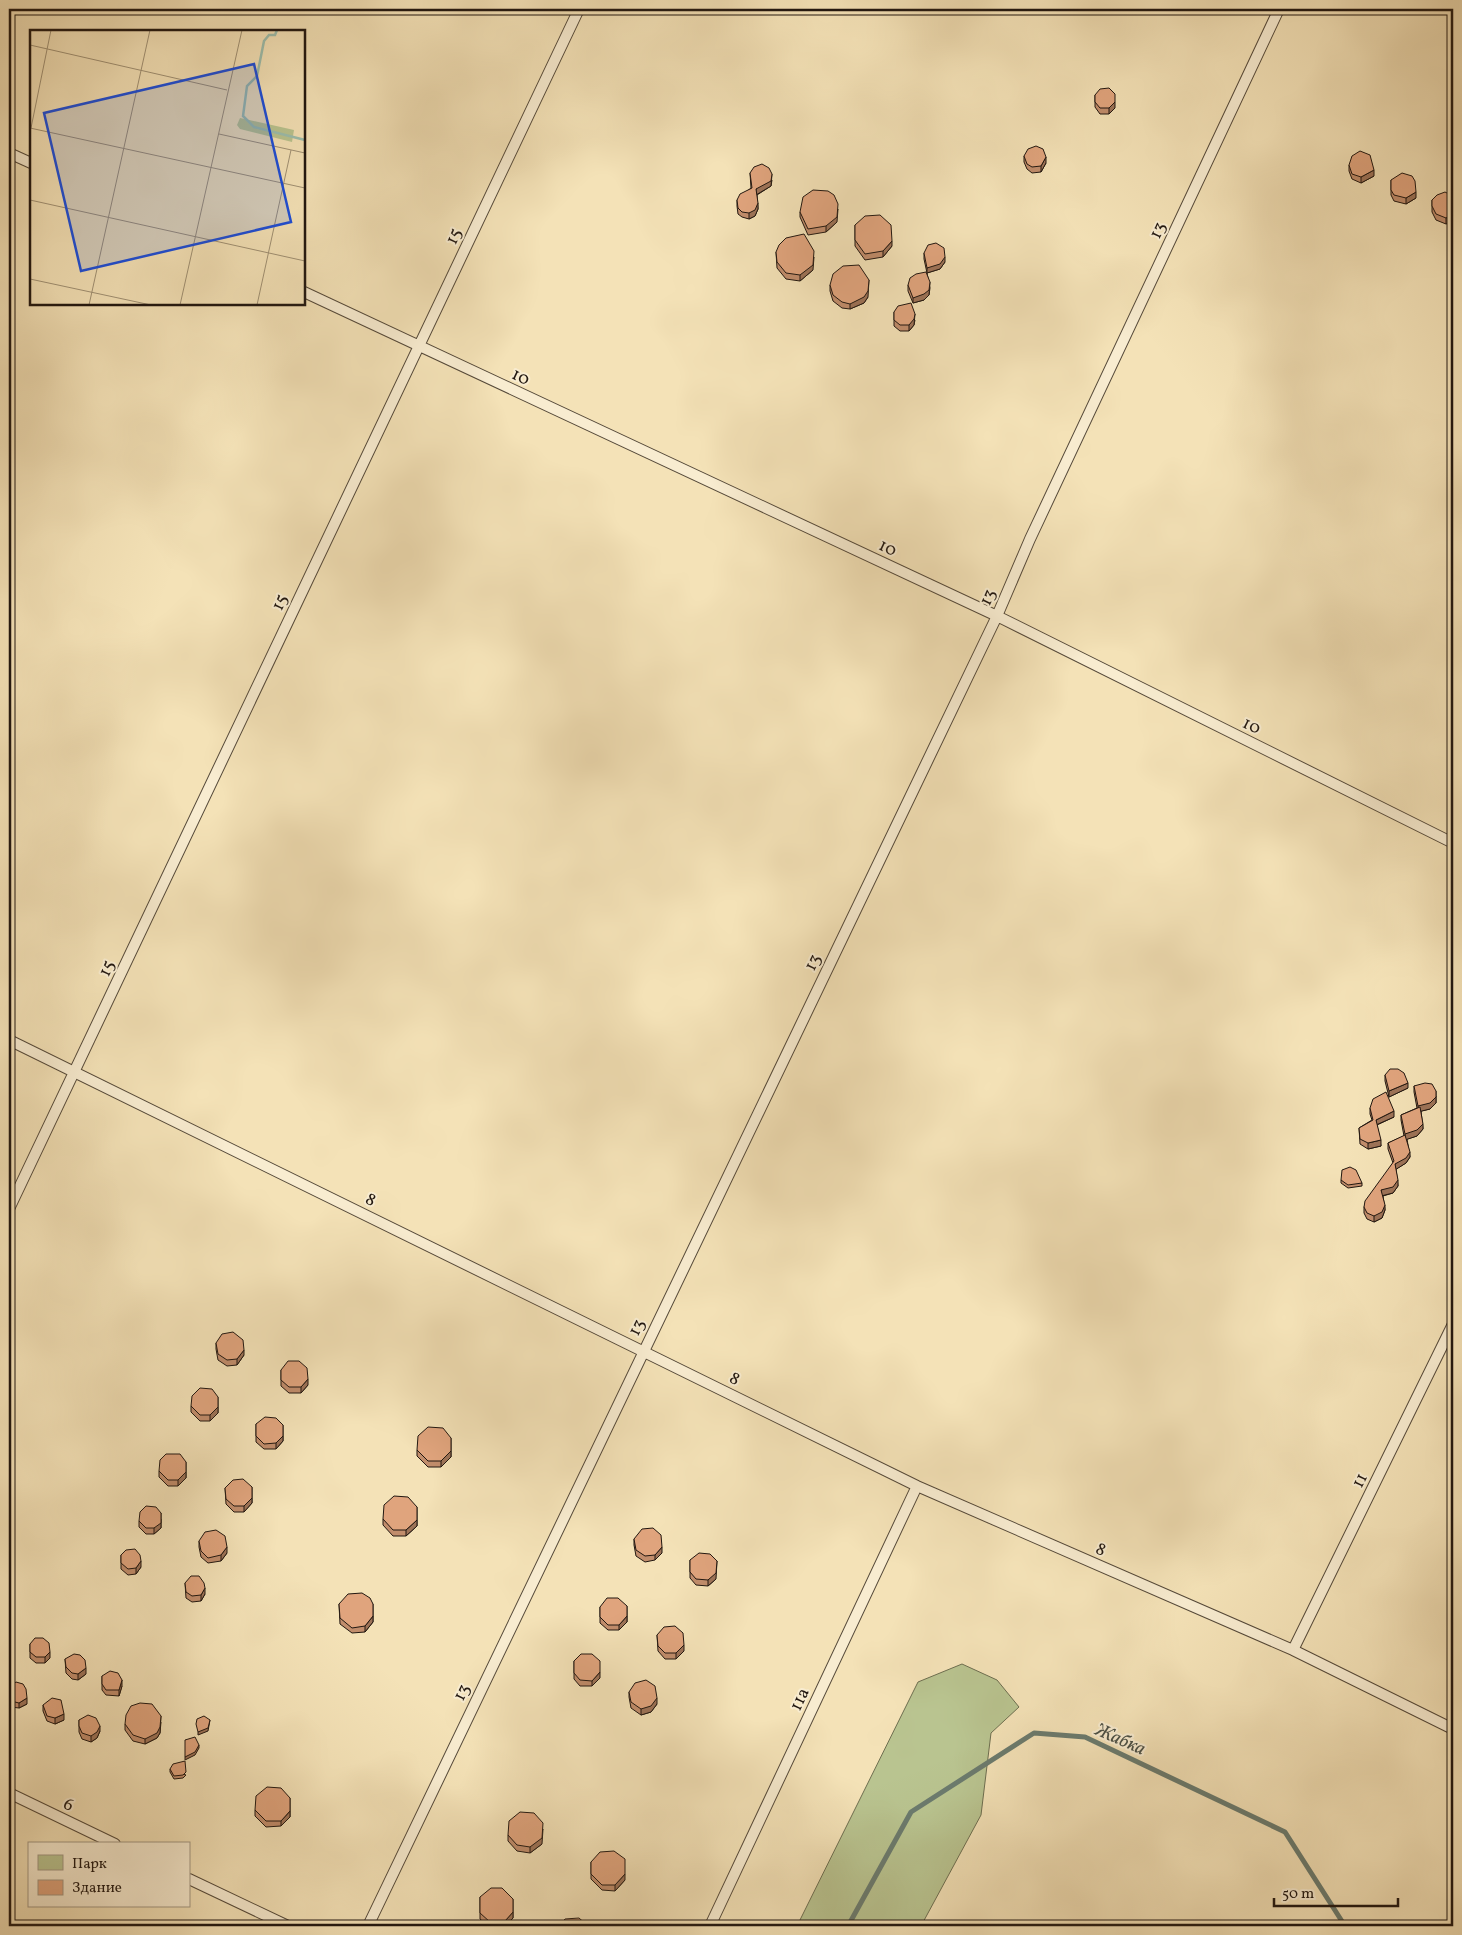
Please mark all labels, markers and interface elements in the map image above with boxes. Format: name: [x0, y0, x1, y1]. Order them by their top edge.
inset map: [30, 30, 305, 305]
street label: 13: [1144, 218, 1173, 243]
street label: 15: [440, 224, 469, 249]
street label: 10: [507, 362, 534, 393]
street label: 10: [874, 533, 901, 564]
street label: 13: [974, 585, 1003, 610]
street label: 15: [266, 590, 295, 615]
street label: 10: [1238, 711, 1265, 742]
street label: 13: [799, 950, 828, 975]
street label: 15: [93, 956, 122, 981]
street label: 8: [361, 1187, 380, 1214]
street label: 13: [623, 1315, 652, 1340]
street label: 8: [725, 1366, 744, 1393]
street label: 11: [1346, 1469, 1375, 1492]
street label: 8: [1091, 1537, 1110, 1564]
street label: 13: [448, 1680, 477, 1705]
street label: 11a: [784, 1684, 817, 1715]
water label: Жабка: [1090, 1717, 1150, 1762]
street label: 6: [59, 1792, 78, 1819]
legend: [28, 1842, 190, 1908]
text: Парк: [72, 1854, 107, 1875]
scale bar: [1274, 1875, 1398, 1907]
text: Здание: [72, 1878, 122, 1899]
text: 50 m: [1282, 1884, 1314, 1905]

